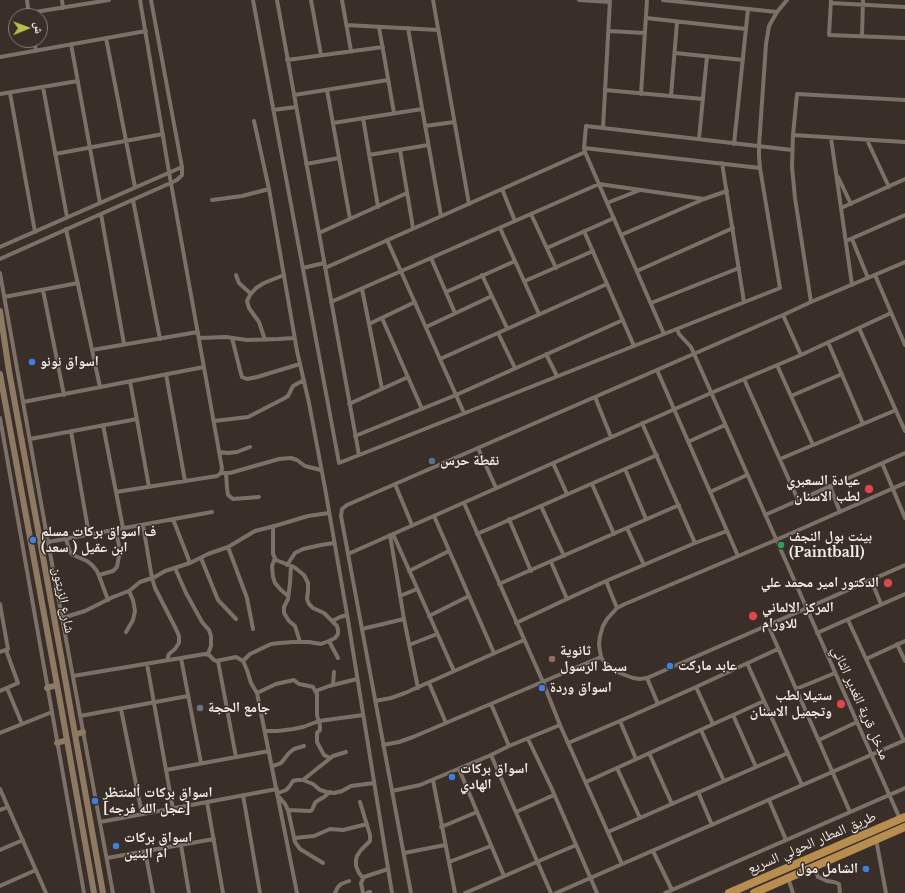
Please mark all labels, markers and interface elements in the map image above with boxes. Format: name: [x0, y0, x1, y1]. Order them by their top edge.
north arrow: [8, 8, 48, 48]
text: ش: [32, 22, 46, 34]
place label: اسواق نونو: [40, 354, 99, 370]
marker: اسواق نونو: [27, 357, 37, 367]
place label: نقطة حرس: [440, 453, 499, 469]
marker: نقطة حرس: [427, 456, 437, 466]
place label: عيادة السعبري لطب الاسنان: [786, 473, 860, 506]
marker: عيادة السعبري لطب الاسنان: [863, 483, 875, 495]
place label: ف اسواق بركات مسلم ابن عقيل ( سعد): [41, 524, 156, 556]
place label: بينت بول النجف (Paintball): [789, 529, 872, 562]
marker: ف اسواق بركات مسلم ابن عقيل ( سعد): [28, 535, 38, 545]
marker: بينت بول النجف (Paintball): [776, 540, 786, 550]
street label: شارع الزيتون: [48, 565, 78, 635]
place label: الدكتور امير محمد علي: [761, 575, 879, 591]
marker: الدكتور امير محمد علي: [882, 577, 894, 589]
place label: المركز الالماني للاورام: [762, 600, 834, 632]
marker: المركز الالماني للاورام: [747, 610, 759, 622]
place label: ثانوية سبط الرسول: [560, 643, 627, 676]
street label: مدخل قرية الغدير الثاني: [827, 644, 893, 762]
marker: ثانوية سبط الرسول: [547, 654, 557, 664]
place label: عابد ماركت: [678, 658, 737, 674]
marker: عابد ماركت: [665, 661, 675, 671]
place label: اسواق وردة: [550, 680, 612, 696]
marker: اسواق وردة: [537, 683, 547, 693]
place label: ستيلا لطب وتجميل الاسنان: [750, 688, 832, 720]
marker: ستيلا لطب وتجميل الاسنان: [835, 698, 847, 710]
place label: جامع الحجة: [208, 700, 270, 716]
marker: جامع الحجة: [195, 703, 205, 713]
place label: اسواق بركات الهادي: [460, 761, 528, 794]
marker: اسواق بركات الهادي: [447, 772, 457, 782]
place label: اسواق بركات ألمنتظر [عجل الله فرجه]: [103, 785, 212, 818]
marker: اسواق بركات ألمنتظر [عجل الله فرجه]: [90, 796, 100, 806]
street label: طريق المطار الحولي السريع: [745, 808, 879, 878]
place label: اسواق بركات ام البنين: [124, 830, 192, 862]
marker: اسواق بركات ام البنين: [111, 841, 121, 851]
place label: الشامل مول: [796, 861, 858, 877]
marker: الشامل مول: [861, 864, 871, 874]

